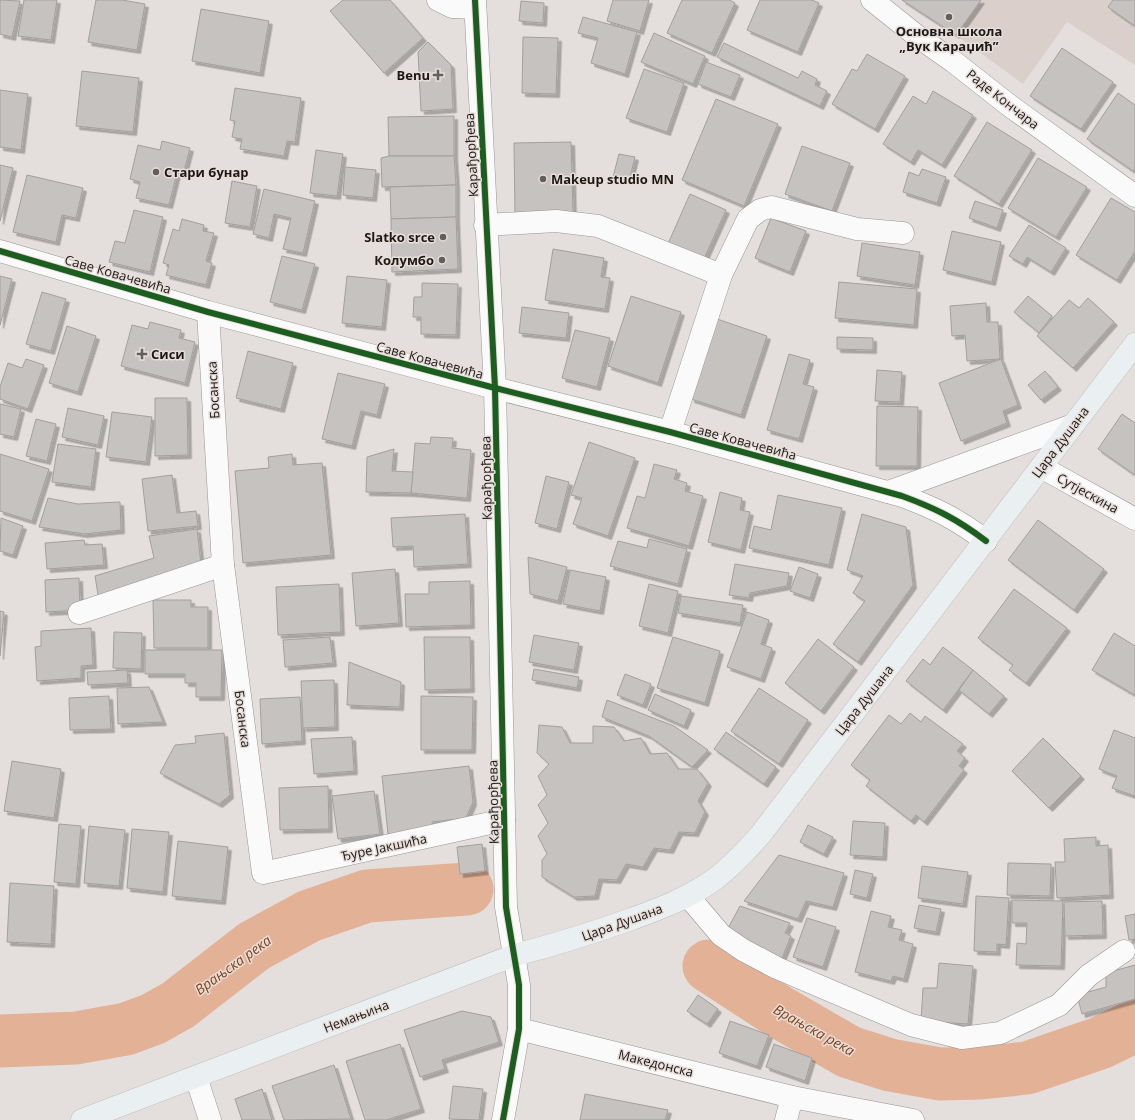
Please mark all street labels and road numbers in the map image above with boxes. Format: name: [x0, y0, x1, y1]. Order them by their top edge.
street label: Раде Кончара: [963, 65, 1043, 133]
street label: Карађорђева: [460, 113, 482, 197]
street label: Саве Ковачевића: [63, 250, 173, 298]
street label: Саве Ковачевића: [374, 337, 486, 383]
street label: Босанска: [203, 361, 223, 419]
street label: Цара Душана: [1027, 403, 1093, 481]
street label: Саве Ковачевића: [687, 418, 799, 464]
street label: Карађорђева: [476, 436, 496, 520]
street label: Сутјескина: [1054, 469, 1122, 517]
street label: Цара Душана: [831, 661, 897, 739]
street label: Босанска: [231, 689, 255, 749]
street label: Карађорђева: [483, 760, 503, 844]
street label: Ђуре Јакшића: [340, 829, 428, 865]
street label: Цара Душана: [579, 899, 665, 945]
street label: Немањина: [321, 995, 391, 1037]
street label: Македонска: [617, 1045, 695, 1081]

